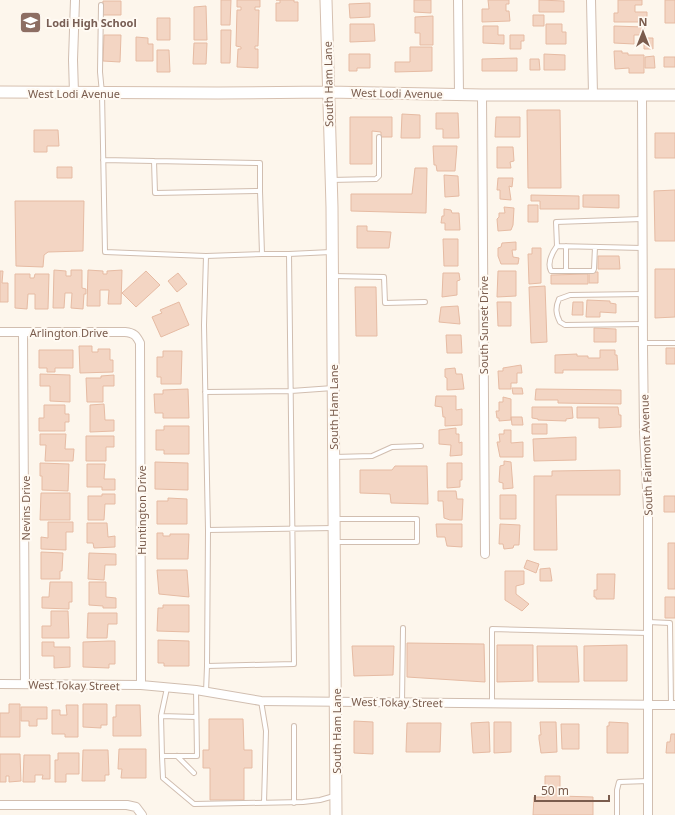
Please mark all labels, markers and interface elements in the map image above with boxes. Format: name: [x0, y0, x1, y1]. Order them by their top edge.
school or university icon: Lodi High School: [17, 9, 43, 35]
north arrow: [623, 12, 663, 52]
text: N: [639, 14, 647, 29]
place label: Lodi High School: [46, 15, 137, 30]
street label: South Ham Lane: [320, 41, 336, 127]
street label: West Lodi Avenue: [351, 85, 443, 101]
street label: West Lodi Avenue: [28, 86, 120, 101]
street label: South Sunset Drive: [476, 276, 491, 374]
street label: Arlington Drive: [30, 325, 108, 340]
street label: South Ham Lane: [326, 364, 341, 450]
street label: South Fairmont Avenue: [636, 394, 656, 516]
street label: Huntington Drive: [134, 465, 149, 555]
street label: Nevins Drive: [18, 476, 33, 540]
street label: West Tokay Street: [28, 677, 120, 693]
street label: South Ham Lane: [329, 688, 344, 774]
street label: West Tokay Street: [351, 694, 443, 710]
scale bar: [535, 777, 609, 803]
text: 50 m: [541, 782, 569, 799]

